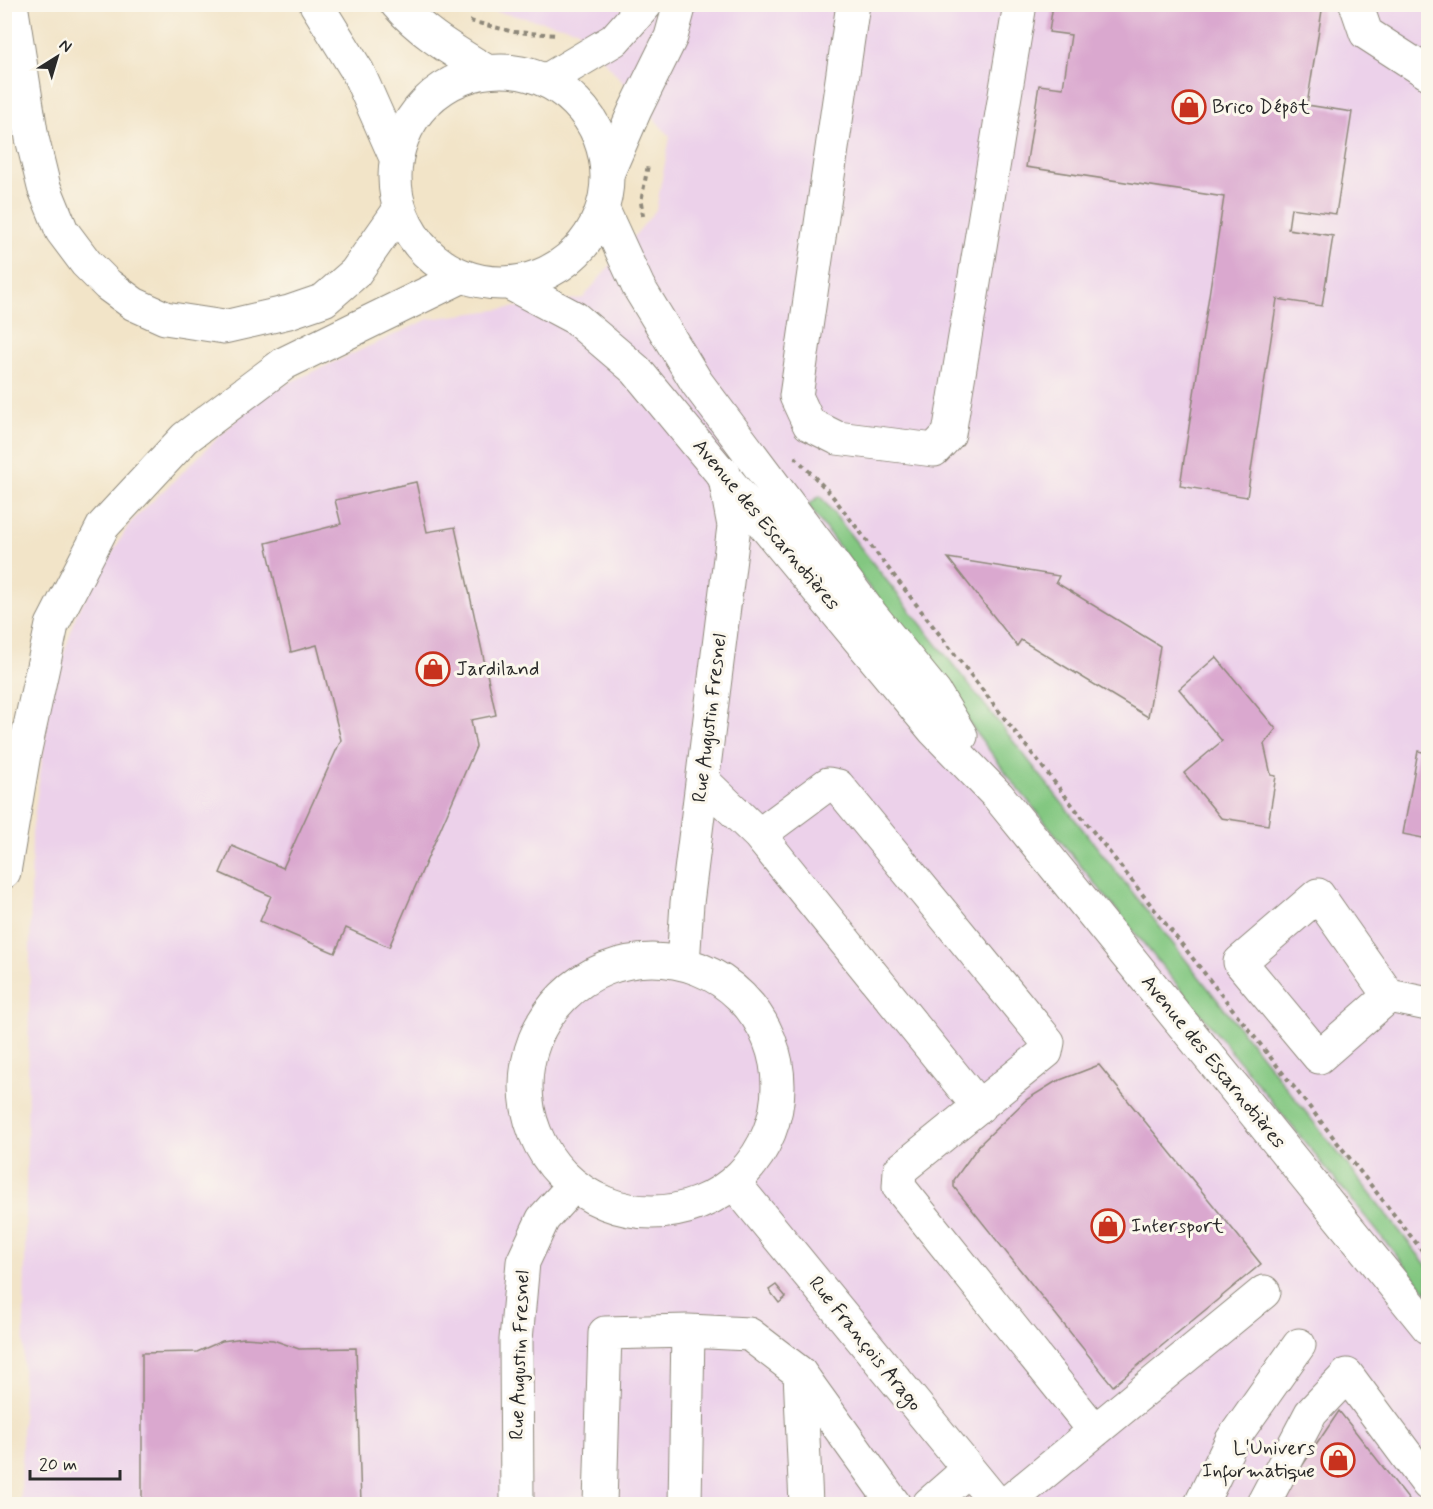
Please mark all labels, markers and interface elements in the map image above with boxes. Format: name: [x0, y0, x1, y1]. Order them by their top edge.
north arrow: [27, 27, 87, 87]
text: N: [55, 35, 76, 58]
shop icon: Brico Dépôt: [1171, 89, 1207, 125]
place label: Brico Dépôt: [1212, 94, 1310, 121]
street label: Avenue des Escarnotières: [686, 433, 846, 617]
street label: Rue Augustin Fresnel: [686, 632, 734, 804]
shop icon: Jardiland: [415, 651, 451, 687]
place label: Jardiland: [456, 656, 539, 683]
street label: Avenue des Escarnotières: [1134, 969, 1292, 1155]
shop icon: Intersport: [1090, 1208, 1126, 1244]
place label: Intersport: [1131, 1213, 1224, 1240]
street label: Rue Augustin Fresnel: [504, 1270, 536, 1440]
street label: Rue François Arago: [801, 1271, 928, 1418]
place label: L'Univers Informatique: [1202, 1435, 1315, 1487]
shop icon: L'Univers Informatique: [1320, 1442, 1356, 1478]
scale bar: [30, 1443, 120, 1481]
text: 20 m: [39, 1453, 77, 1477]

